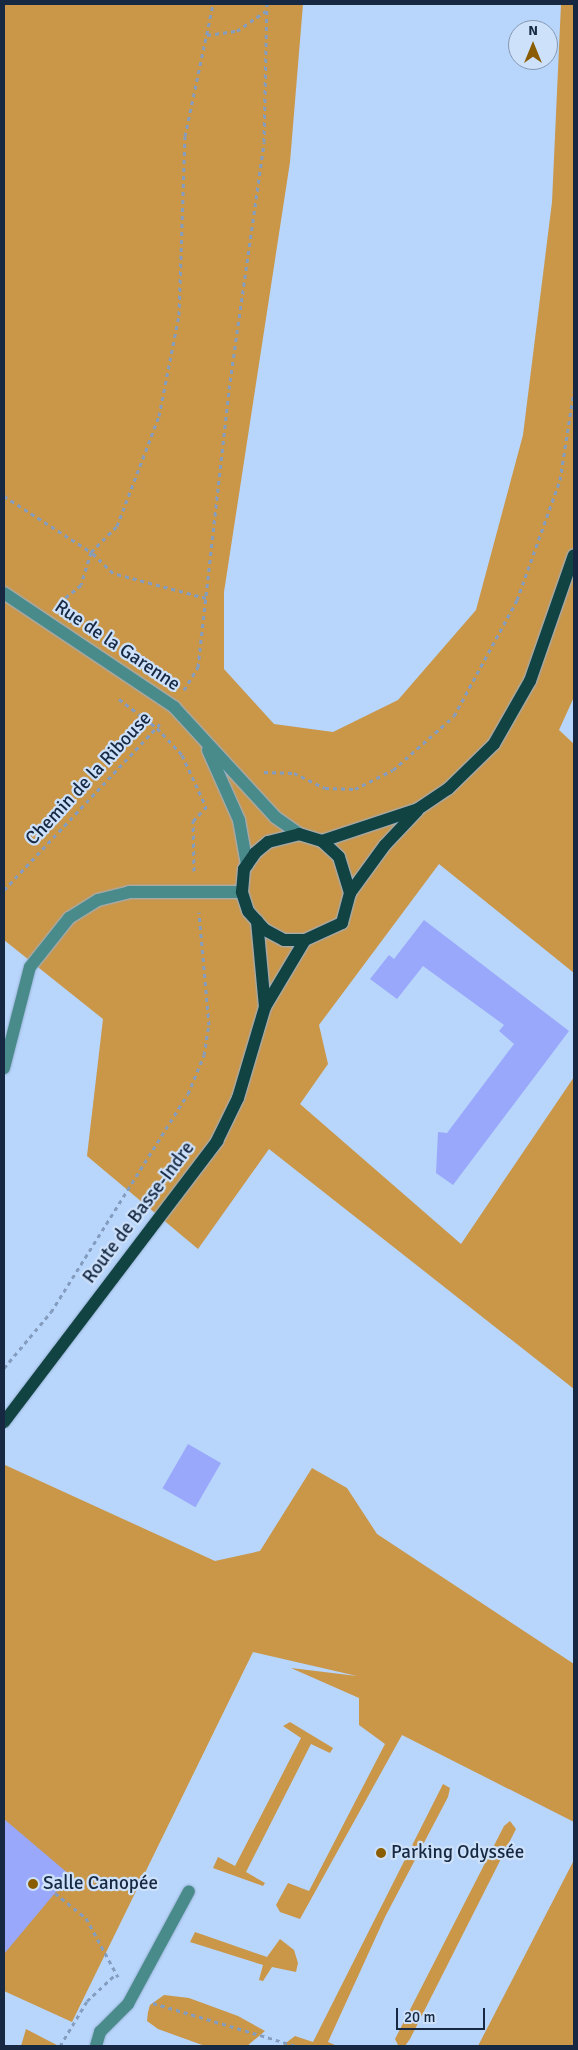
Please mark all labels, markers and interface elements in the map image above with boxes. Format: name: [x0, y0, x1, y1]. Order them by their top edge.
north arrow: [508, 20, 558, 70]
text: N: [528, 22, 538, 39]
street label: Rue de la Garenne: [50, 596, 184, 696]
street label: Chemin de la Ribouse: [21, 708, 157, 850]
street label: Route de Basse-Indre: [78, 1138, 200, 1288]
place label: Parking Odyssée: [391, 1842, 524, 1864]
marker: Parking Odyssée: [375, 1847, 387, 1859]
place label: Salle Canopée: [43, 1873, 158, 1895]
marker: Salle Canopée: [27, 1878, 39, 1890]
scale bar: [398, 1998, 487, 2030]
text: 20 m: [404, 2008, 435, 2026]

